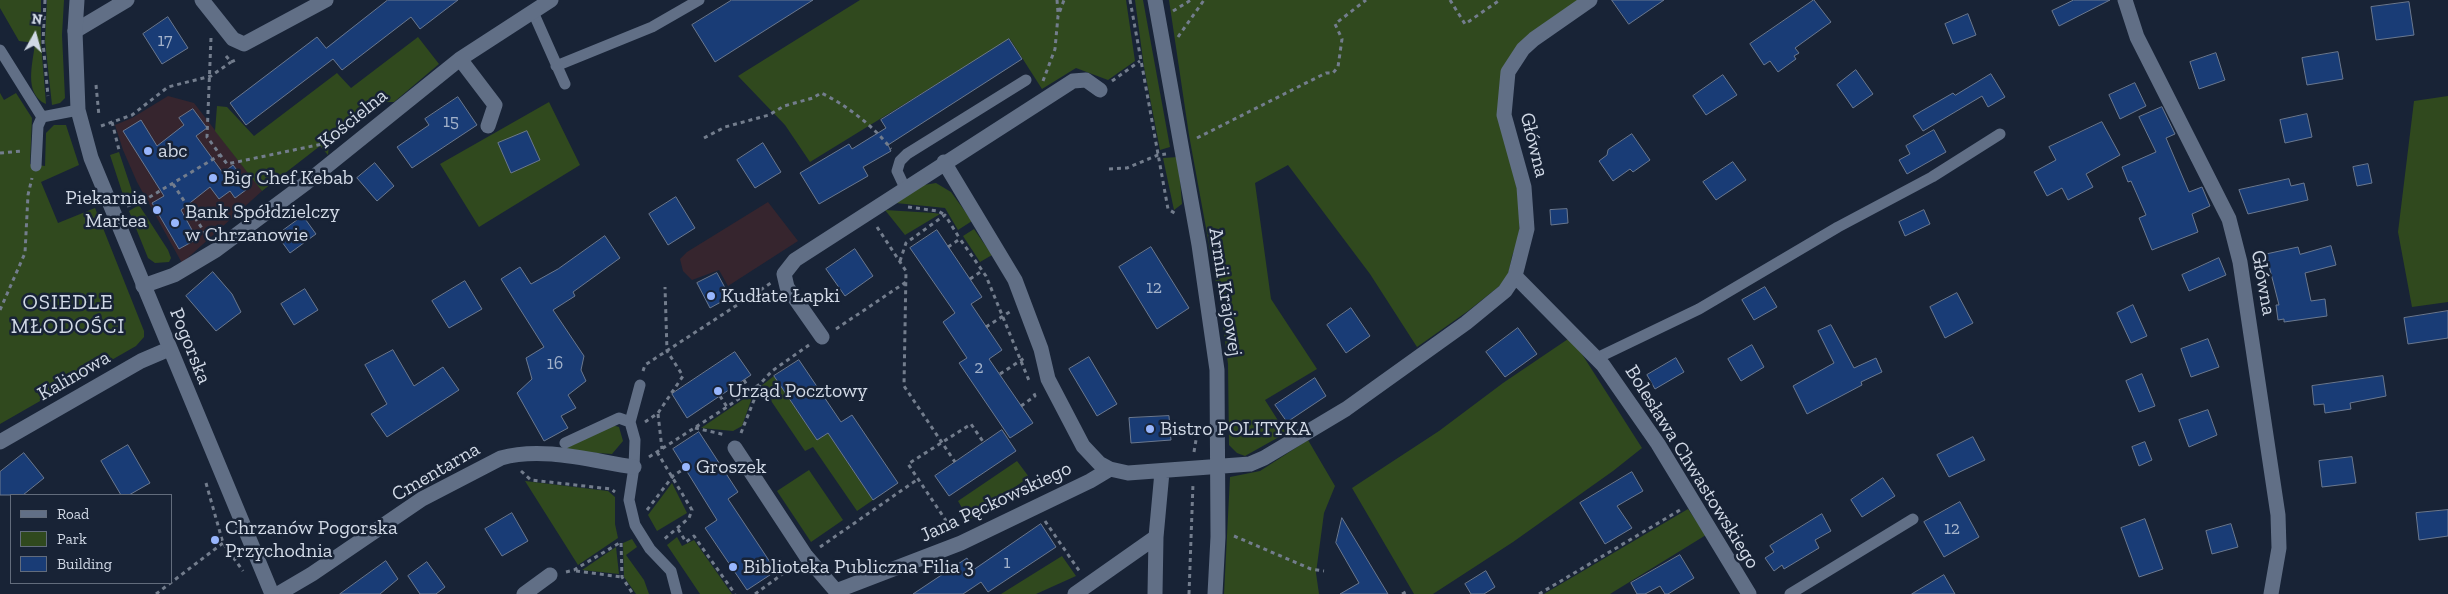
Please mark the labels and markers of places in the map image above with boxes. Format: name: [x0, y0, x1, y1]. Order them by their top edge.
place label: abc: [158, 139, 188, 163]
marker: abc: [142, 145, 154, 157]
place label: Big Chef Kebab: [223, 166, 353, 190]
marker: Big Chef Kebab: [207, 172, 219, 184]
place label: Piekarnia Martea: [65, 186, 147, 233]
place label: Bank Spółdzielczy w Chrzanowie: [185, 200, 340, 247]
marker: Piekarnia Martea: [151, 204, 163, 216]
marker: Bank Spółdzielczy w Chrzanowie: [169, 217, 181, 229]
place label: Kudłate Łapki: [721, 284, 840, 308]
marker: Kudłate Łapki: [705, 290, 717, 302]
place label: Urząd Pocztowy: [728, 379, 868, 403]
marker: Urząd Pocztowy: [712, 385, 724, 397]
place label: Bistro POLITYKA: [1160, 417, 1311, 441]
marker: Bistro POLITYKA: [1144, 423, 1156, 435]
place label: Groszek: [696, 455, 766, 479]
marker: Groszek: [680, 461, 692, 473]
place label: Chrzanów Pogorska Przychodnia: [225, 516, 398, 563]
marker: Chrzanów Pogorska Przychodnia: [209, 534, 221, 546]
place label: Biblioteka Publiczna Filia 3: [743, 555, 974, 579]
marker: Biblioteka Publiczna Filia 3: [727, 561, 739, 573]

